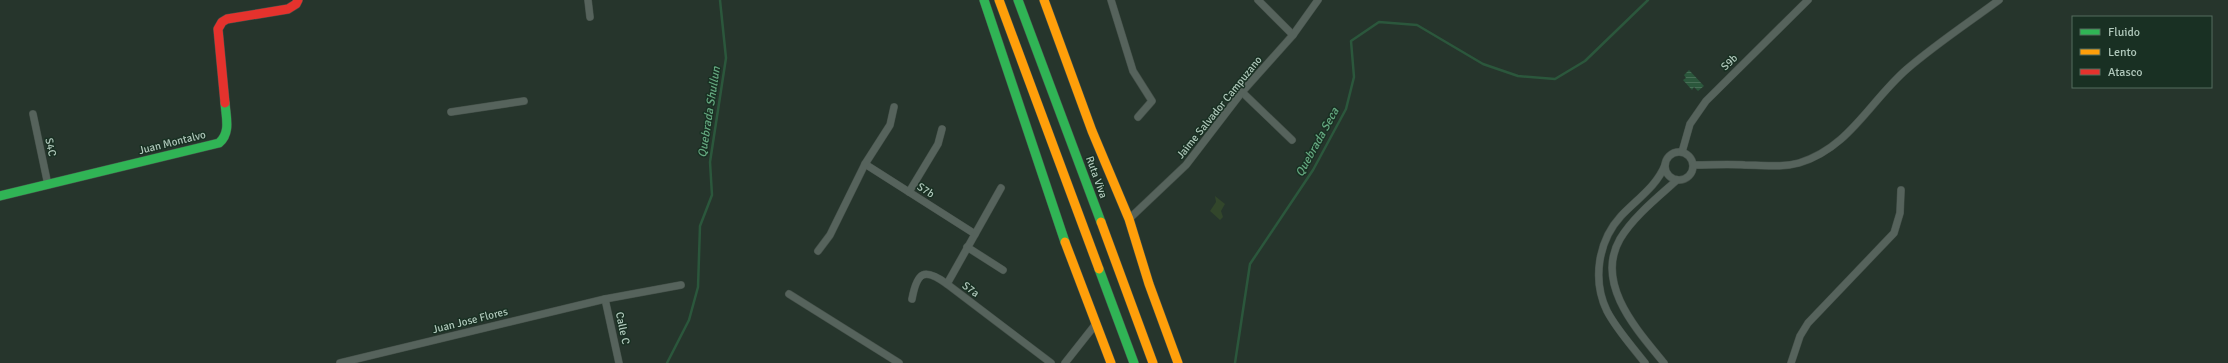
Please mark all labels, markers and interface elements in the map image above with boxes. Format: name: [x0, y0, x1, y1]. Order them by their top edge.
legend: [2072, 16, 2212, 88]
text: Fluido: [2108, 25, 2140, 40]
text: Lento: [2108, 45, 2137, 60]
street label: S9b: [1718, 51, 1740, 73]
street label: Jaime Salvador Campuzano: [1174, 53, 1265, 161]
water label: Quebrada Shullun: [695, 65, 724, 159]
text: Atasco: [2108, 65, 2143, 80]
water label: Quebrada Seca: [1292, 104, 1343, 179]
street label: Juan Montalvo: [137, 128, 207, 157]
street label: S4C: [42, 137, 59, 158]
street label: Ruta Viva: [1083, 154, 1110, 200]
street label: S7b: [915, 180, 937, 201]
street label: S7a: [960, 279, 982, 300]
street label: Juan Jose Flores: [431, 305, 509, 336]
street label: Calle C: [613, 311, 632, 346]

